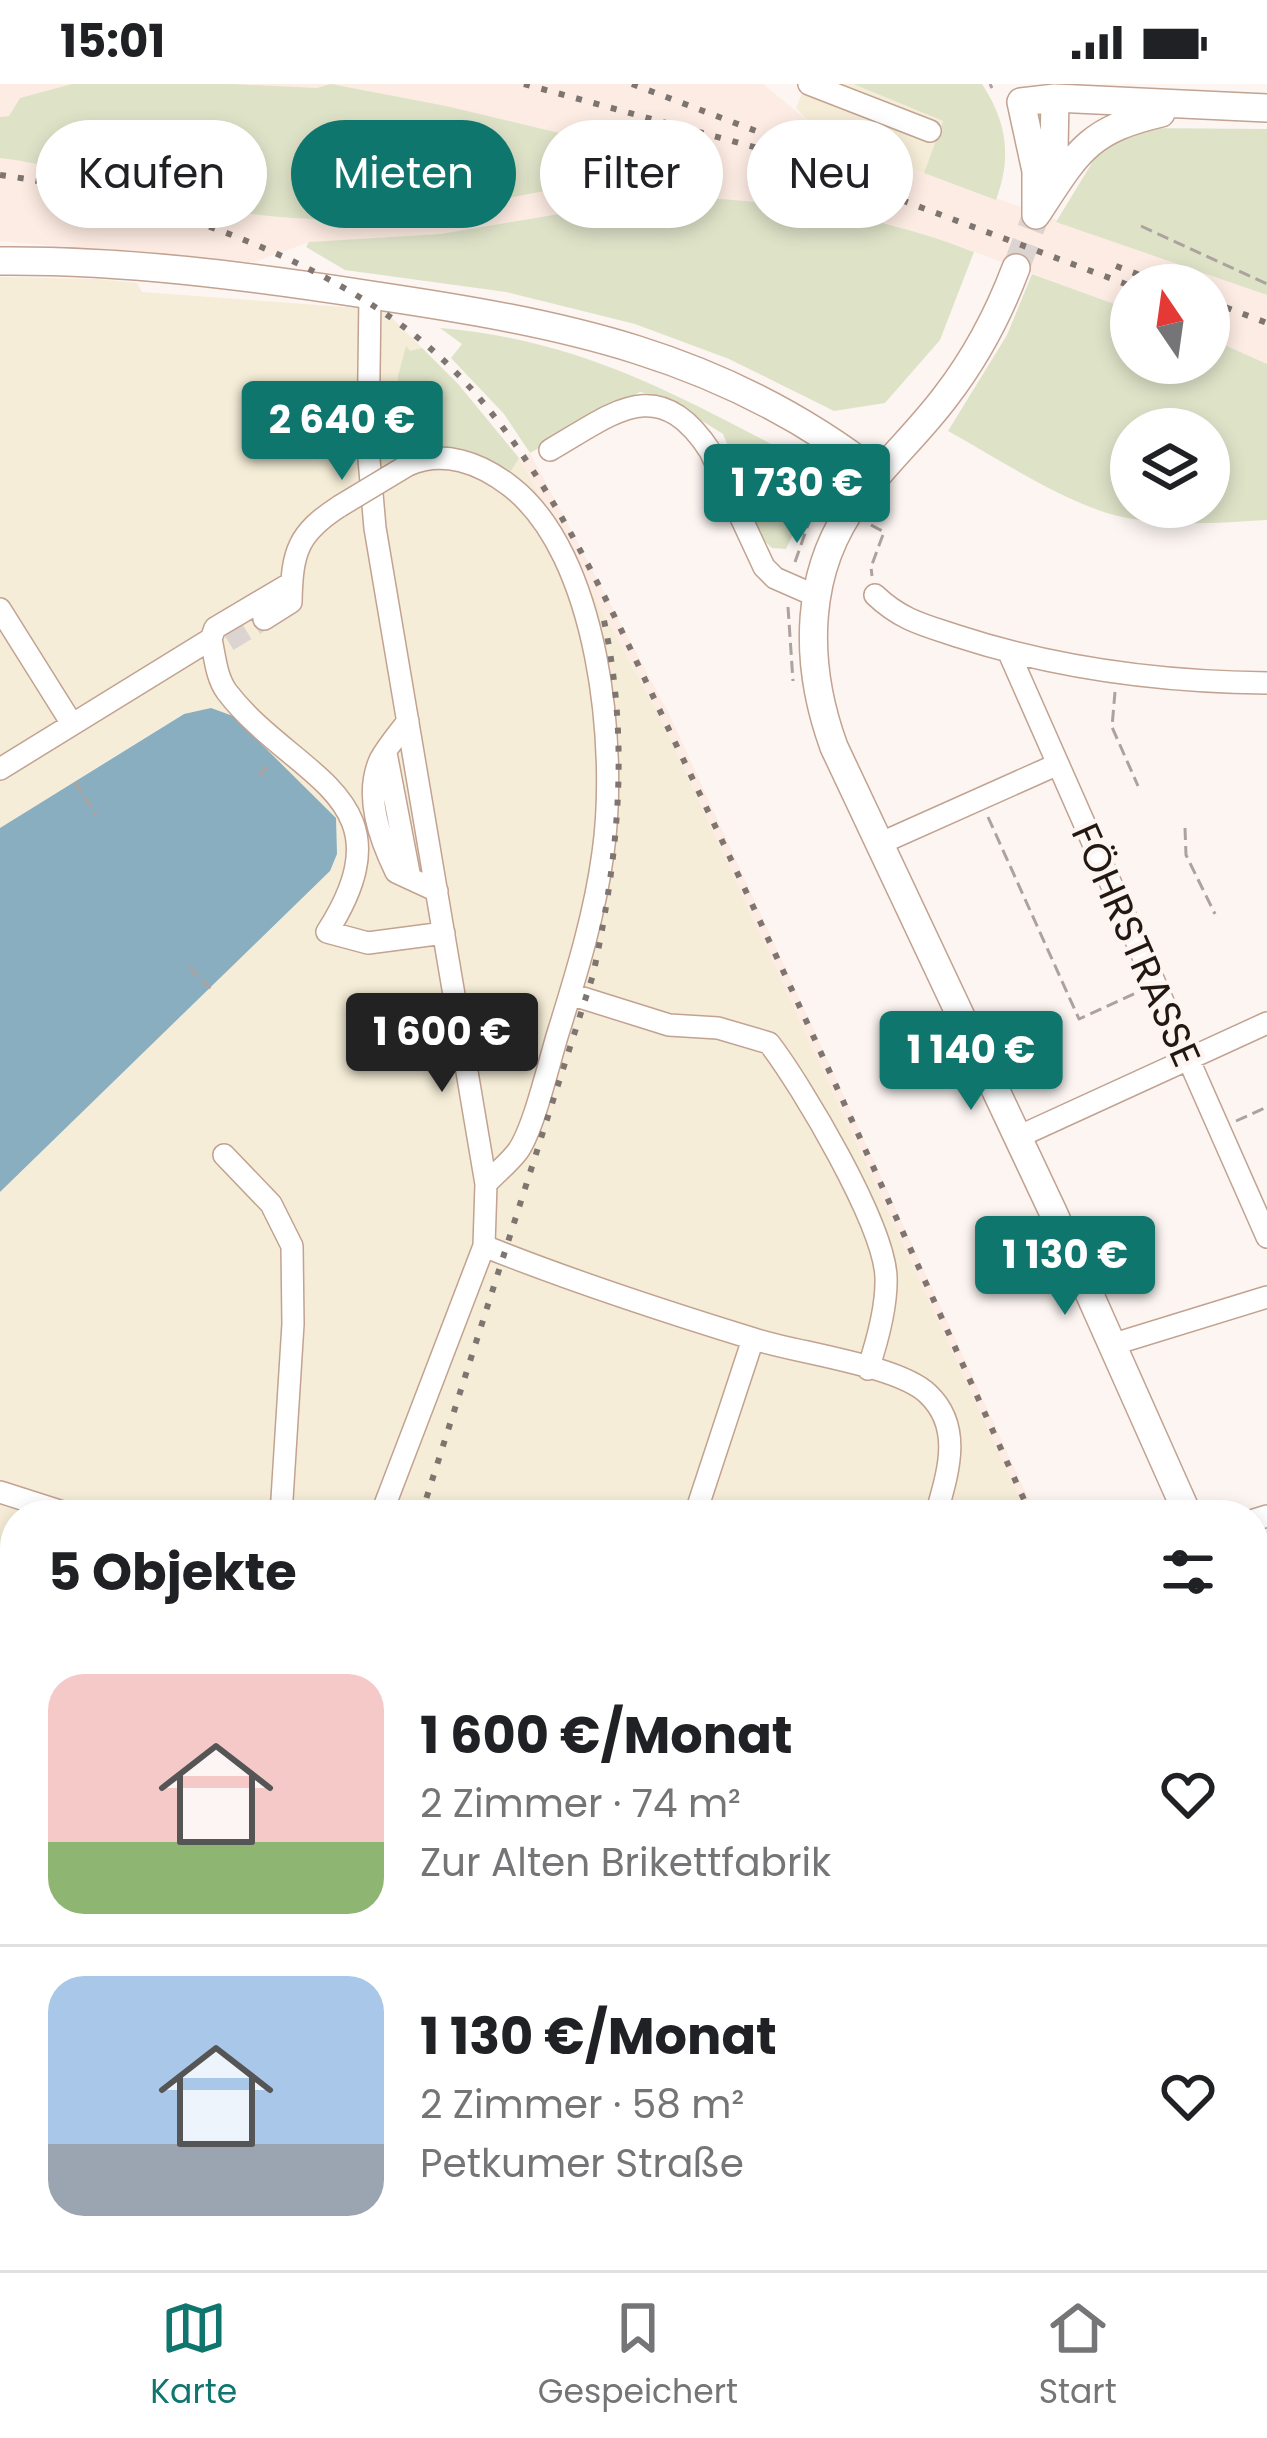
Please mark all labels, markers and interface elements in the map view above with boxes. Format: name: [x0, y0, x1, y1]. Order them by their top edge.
text: 15:01: [60, 10, 165, 73]
chip: Kaufen: [36, 120, 267, 228]
chip: Mieten: [291, 120, 516, 228]
chip: Filter: [540, 120, 723, 228]
chip: Neu: [747, 120, 913, 228]
north arrow: [1110, 264, 1230, 384]
map controls: [1110, 264, 1230, 528]
pin: 2 640 €: [231, 381, 453, 483]
text: 2 640 €: [269, 392, 415, 447]
button: layers: [1110, 408, 1230, 528]
pin: 1 730 €: [686, 444, 908, 546]
text: 1 730 €: [731, 455, 863, 510]
street label: FÖHRSTRASSE: [1058, 815, 1214, 1075]
pin: 1 600 €: [331, 993, 553, 1095]
text: 1 600 €: [373, 1004, 511, 1059]
pin: 1 140 €: [860, 1011, 1082, 1113]
text: 1 140 €: [907, 1022, 1035, 1077]
pin: 1 130 €: [954, 1216, 1176, 1318]
text: 1 130 €: [1002, 1227, 1128, 1282]
text: 5 Objekte: [48, 1536, 297, 1608]
icon: filters: [1155, 1539, 1221, 1605]
text: 1 600 €/Monat: [420, 1699, 793, 1771]
icon: home: [144, 1722, 288, 1866]
icon: heart: [1155, 1761, 1221, 1827]
text: 2 Zimmer · 74 m²: [420, 1776, 741, 1831]
text: Zur Alten Brikettfabrik: [420, 1835, 831, 1890]
text: 1 130 €/Monat: [420, 2000, 777, 2072]
icon: home: [144, 2024, 288, 2168]
icon: heart: [1155, 2063, 1221, 2129]
text: 2 Zimmer · 58 m²: [420, 2077, 744, 2132]
text: Petkumer Straße: [420, 2136, 744, 2191]
tab: Karte: [150, 2295, 237, 2417]
tab: Gespeichert: [538, 2295, 738, 2417]
tab: Start: [1039, 2295, 1117, 2417]

